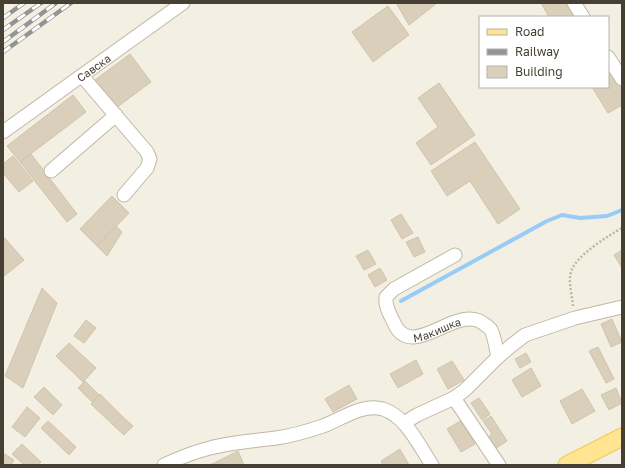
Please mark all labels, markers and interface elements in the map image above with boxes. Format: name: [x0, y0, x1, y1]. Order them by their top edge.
legend: [479, 16, 609, 88]
text: Road: [515, 24, 544, 39]
text: Railway: [515, 44, 560, 59]
street label: Савска: [74, 51, 113, 84]
text: Building: [515, 64, 563, 79]
street label: Макишка: [412, 314, 462, 344]

